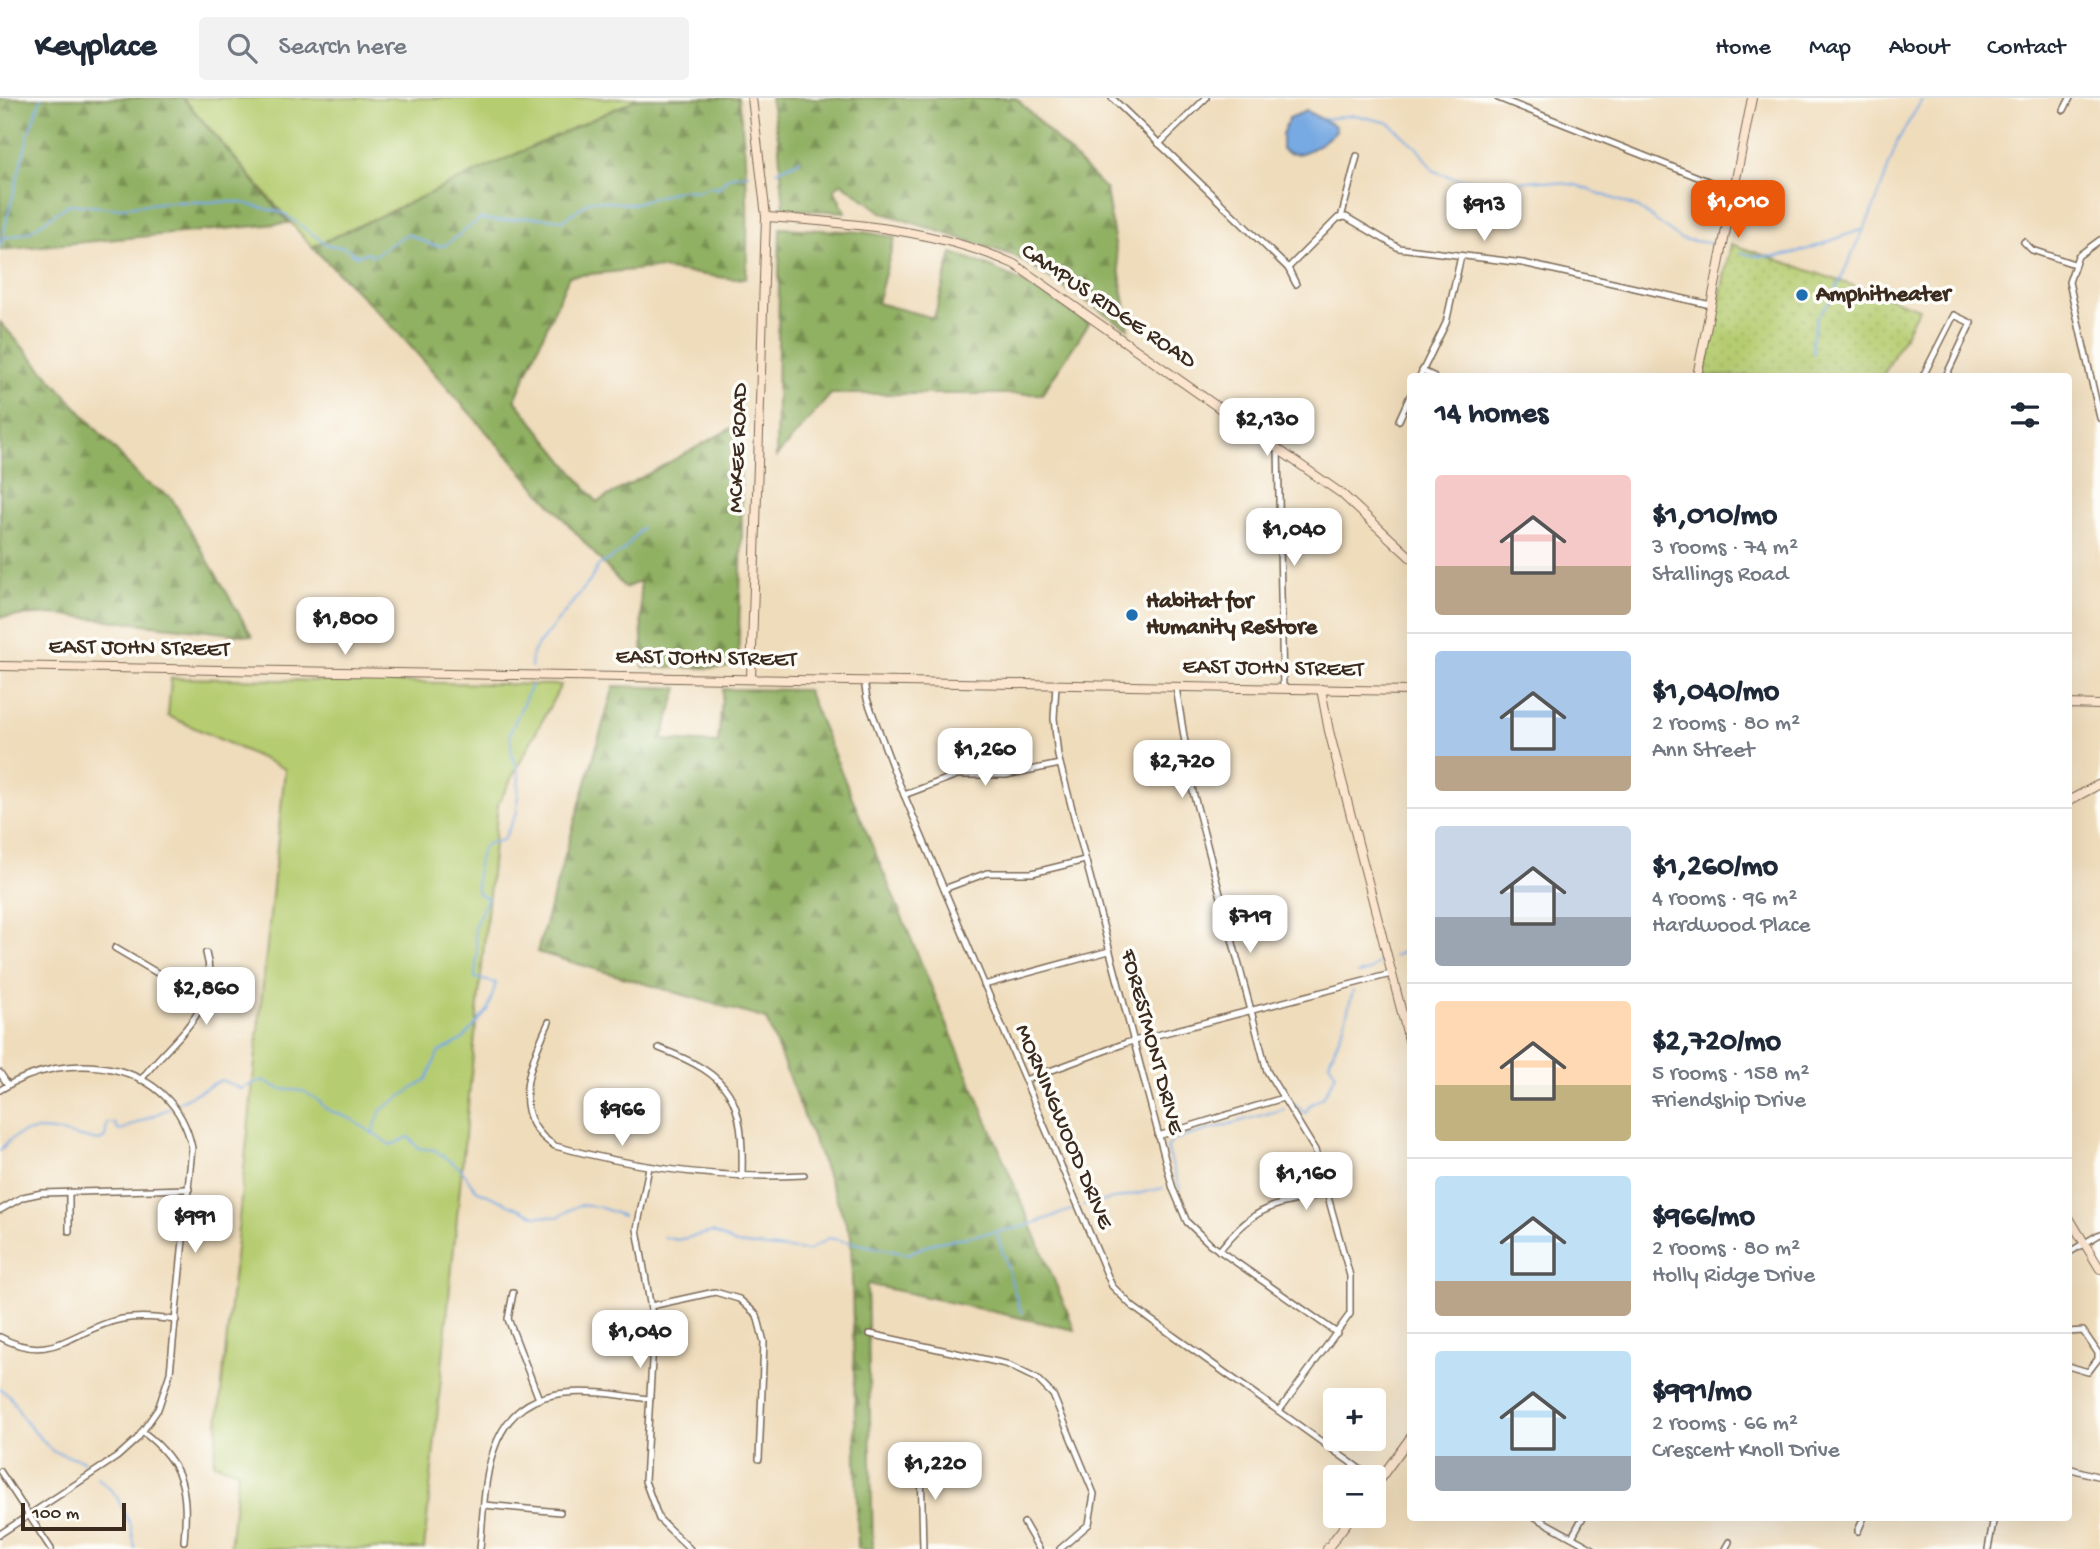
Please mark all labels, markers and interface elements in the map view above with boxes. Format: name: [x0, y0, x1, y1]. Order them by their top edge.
search box: [199, 17, 689, 80]
text: Keyplace: [35, 29, 157, 67]
icon: search: [223, 29, 261, 67]
text: Search here: [279, 33, 407, 64]
text: Home: [1715, 34, 1771, 63]
text: Map: [1809, 34, 1851, 63]
text: About: [1889, 34, 1949, 63]
text: Contact: [1987, 34, 2065, 63]
pin: $1,010: [1681, 180, 1795, 240]
pin: $913: [1443, 184, 1525, 243]
text: $1,010: [1707, 189, 1769, 216]
text: $913: [1462, 192, 1506, 219]
street label: CAMPUS RIDGE ROAD: [1015, 238, 1202, 376]
place label: Amphitheater: [1815, 282, 1953, 309]
marker: Amphitheater: [1794, 287, 1810, 303]
street label: MCKEE ROAD: [723, 382, 755, 513]
icon: filters: [2006, 396, 2044, 434]
pin: $2,130: [1210, 398, 1324, 458]
text: 14 homes: [1435, 398, 1548, 433]
text: $2,130: [1235, 407, 1299, 434]
text: $1,010/mo: [1652, 500, 1777, 535]
icon: home: [1491, 503, 1575, 587]
pin: $1,040: [1237, 508, 1351, 568]
text: $1,040: [1262, 517, 1326, 544]
text: 3 rooms · 74 m²: [1652, 535, 1798, 562]
text: Stallings Road: [1652, 562, 1788, 589]
place label: Habitat for Humanity ReStore: [1146, 589, 1318, 642]
pin: $1,800: [288, 598, 402, 657]
text: $1,800: [312, 606, 378, 633]
marker: Habitat for Humanity ReStore: [1124, 607, 1140, 623]
street label: EAST JOHN STREET: [48, 634, 231, 664]
street label: EAST JOHN STREET: [615, 644, 798, 674]
street label: EAST JOHN STREET: [1182, 654, 1365, 684]
text: $1,040/mo: [1652, 676, 1779, 711]
icon: home: [1491, 679, 1575, 763]
text: 2 rooms · 80 m²: [1652, 711, 1800, 738]
pin: $1,260: [928, 728, 1042, 788]
text: $1,260: [954, 737, 1016, 764]
text: Ann Street: [1652, 738, 1754, 765]
pin: $2,720: [1125, 740, 1239, 800]
text: $2,720: [1149, 749, 1215, 776]
text: $1,260/mo: [1652, 851, 1778, 886]
icon: home: [1491, 854, 1575, 938]
text: 4 rooms · 96 m²: [1652, 886, 1797, 913]
pin: $719: [1209, 896, 1291, 955]
text: $719: [1228, 904, 1272, 931]
text: Hardwood Place: [1652, 913, 1810, 940]
street label: FORESTMONT DRIVE: [1113, 946, 1189, 1139]
pin: $2,860: [149, 968, 263, 1027]
text: $2,860: [173, 976, 239, 1003]
street label: MORNINGWOOD DRIVE: [1008, 1021, 1119, 1235]
text: $2,720/mo: [1652, 1026, 1781, 1061]
icon: home: [1491, 1029, 1575, 1113]
text: 5 rooms · 158 m²: [1652, 1061, 1809, 1088]
pin: $966: [581, 1088, 663, 1148]
text: Friendship Drive: [1652, 1088, 1806, 1115]
text: $966: [599, 1097, 645, 1124]
pin: $1,160: [1249, 1152, 1363, 1212]
text: $1,160: [1276, 1161, 1336, 1188]
pin: $991: [154, 1196, 236, 1255]
text: $966/mo: [1652, 1201, 1755, 1236]
text: $991: [174, 1204, 216, 1231]
icon: home: [1491, 1204, 1575, 1288]
text: 2 rooms · 80 m²: [1652, 1236, 1800, 1263]
text: Holly Ridge Drive: [1652, 1263, 1815, 1290]
pin: $1,040: [583, 1310, 697, 1370]
text: $1,040: [608, 1319, 672, 1346]
text: $991/mo: [1652, 1376, 1752, 1411]
icon: home: [1491, 1379, 1575, 1463]
map controls: [1323, 1388, 1386, 1528]
button: +: [1323, 1388, 1386, 1451]
text: 2 rooms · 66 m²: [1652, 1411, 1798, 1438]
text: Crescent Knoll Drive: [1652, 1438, 1840, 1465]
pin: $1,220: [878, 1442, 992, 1502]
text: $1,220: [904, 1451, 966, 1478]
button: −: [1323, 1465, 1386, 1528]
scale bar: [21, 1500, 126, 1532]
text: 100 m: [32, 1503, 79, 1526]

